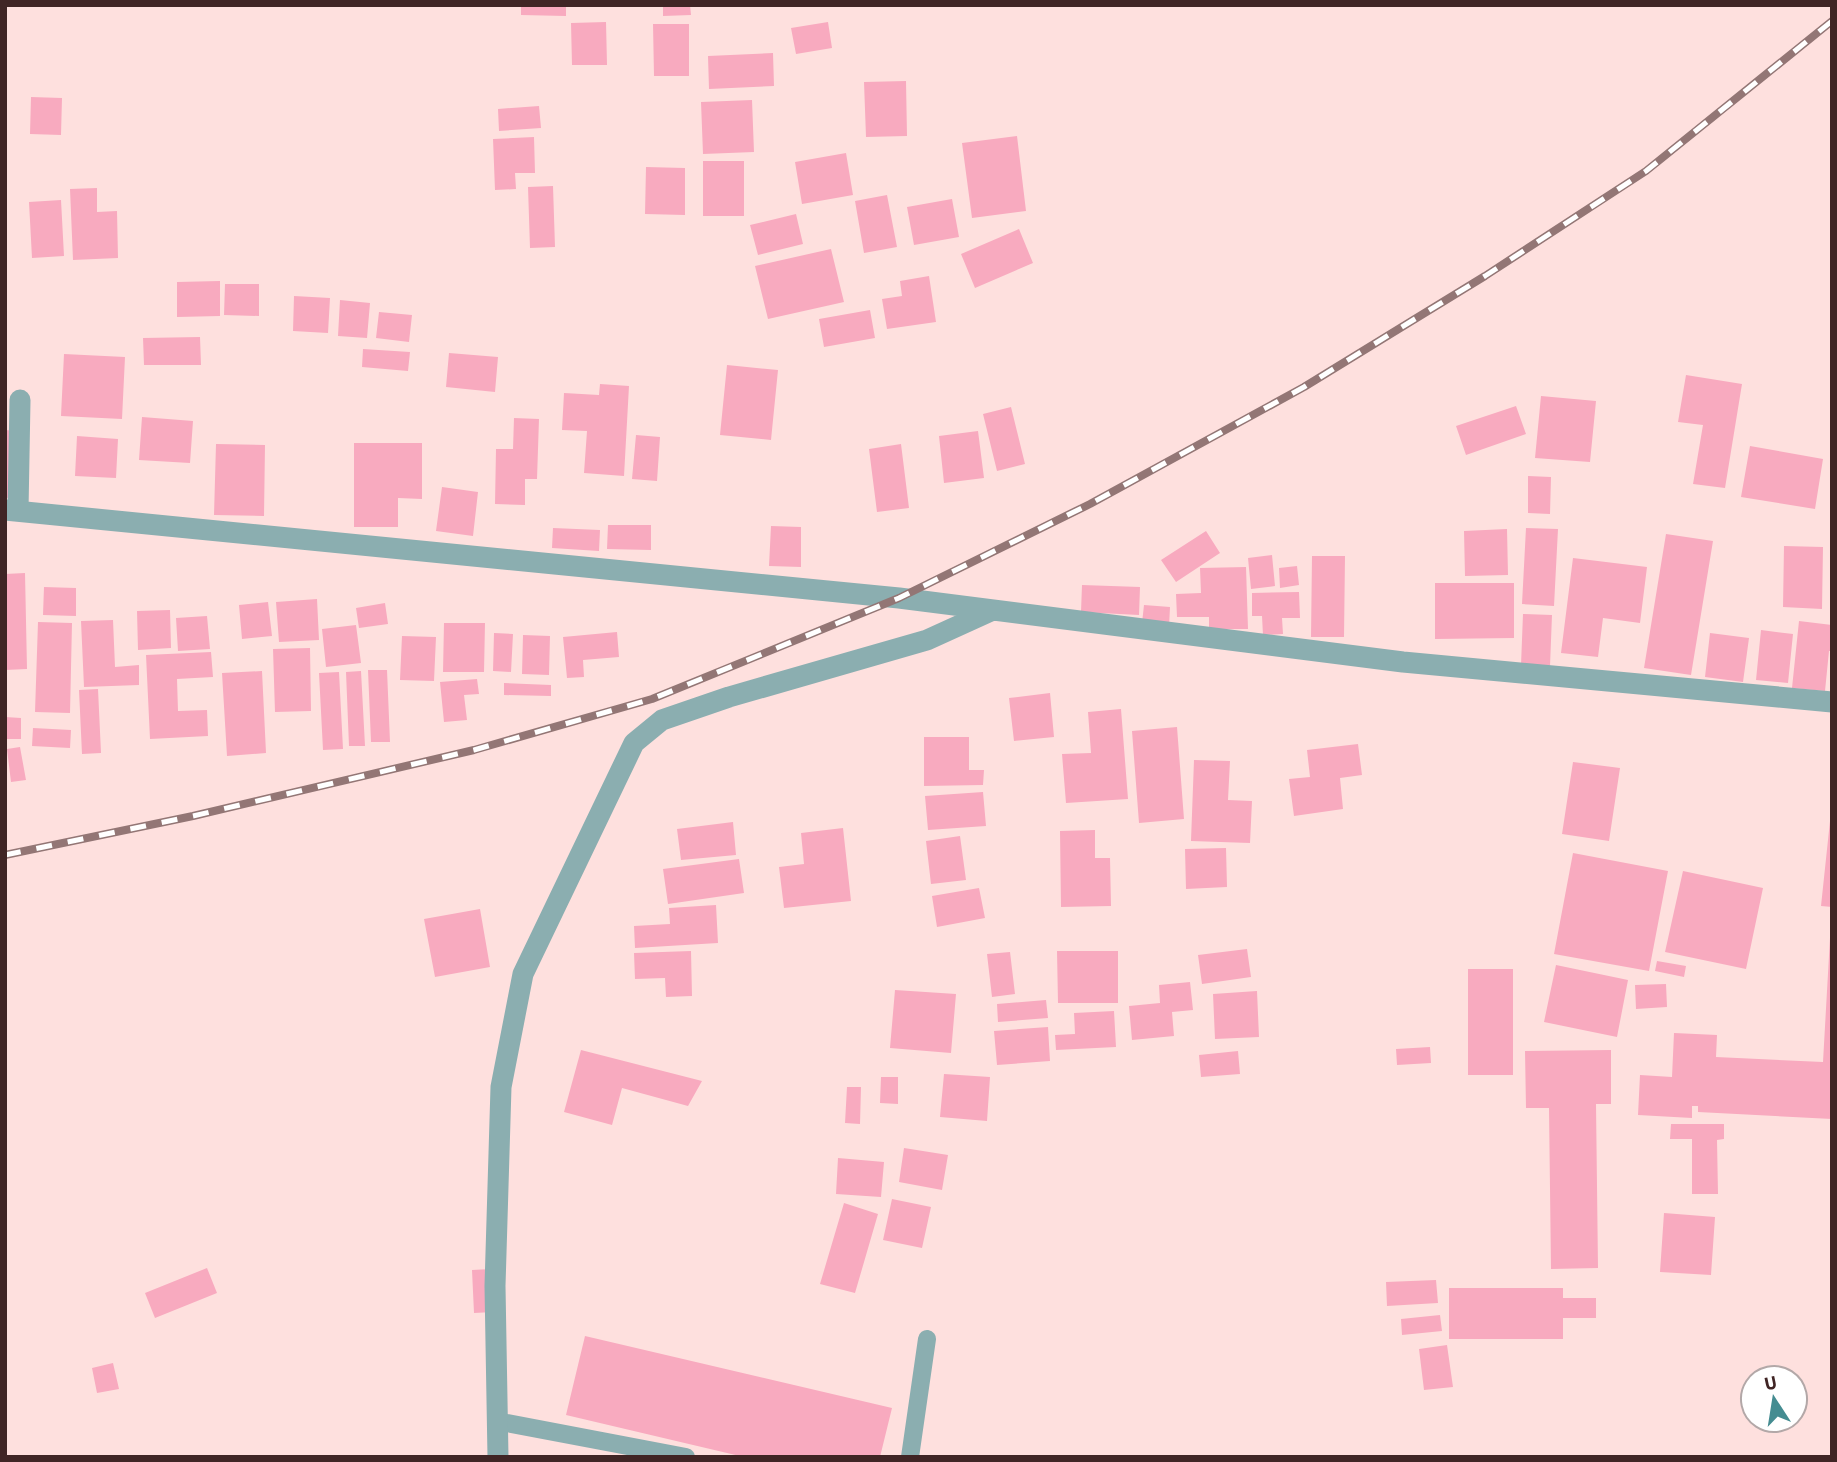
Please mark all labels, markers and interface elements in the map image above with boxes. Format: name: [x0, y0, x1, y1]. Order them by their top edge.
north arrow: [1739, 1364, 1809, 1434]
text: U: [1762, 1369, 1780, 1398]

